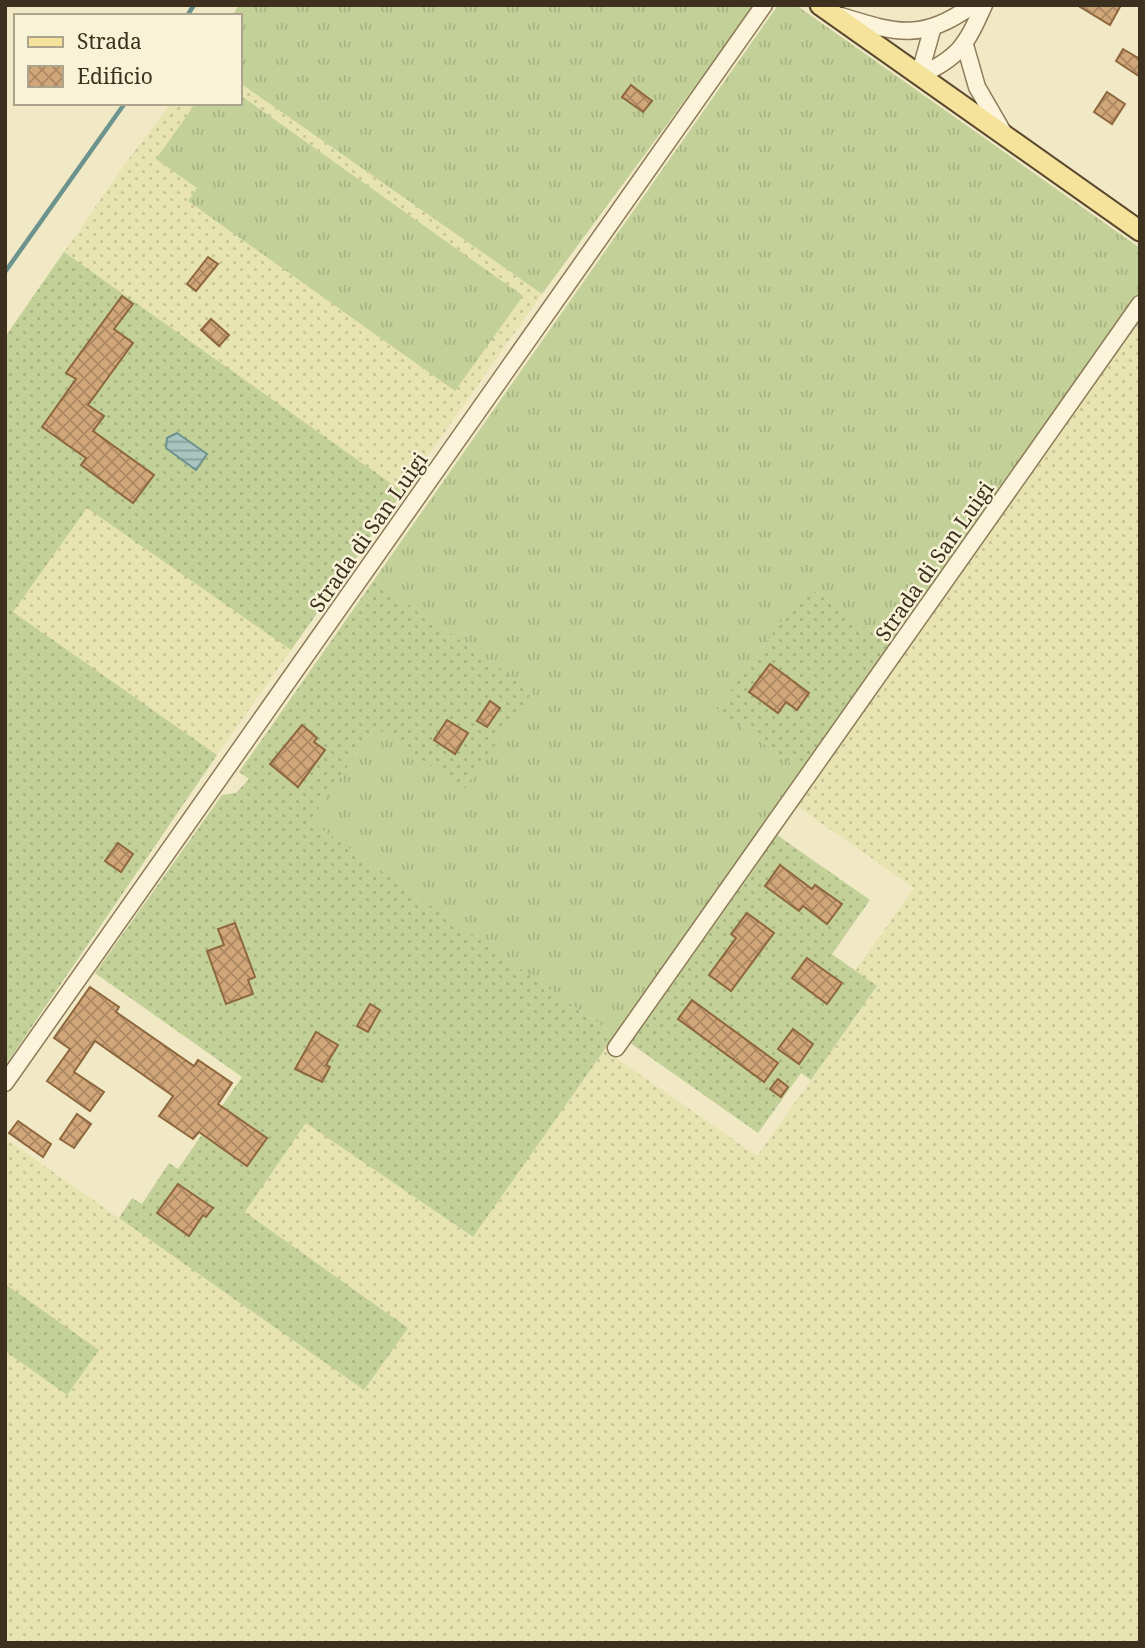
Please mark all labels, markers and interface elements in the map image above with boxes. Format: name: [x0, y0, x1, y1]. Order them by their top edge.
legend: [14, 14, 242, 105]
text: Strada: [77, 27, 142, 55]
text: Edificio: [77, 62, 153, 90]
street label: Strada di San Luigi: [302, 446, 434, 617]
street label: Strada di San Luigi: [868, 475, 1000, 646]

